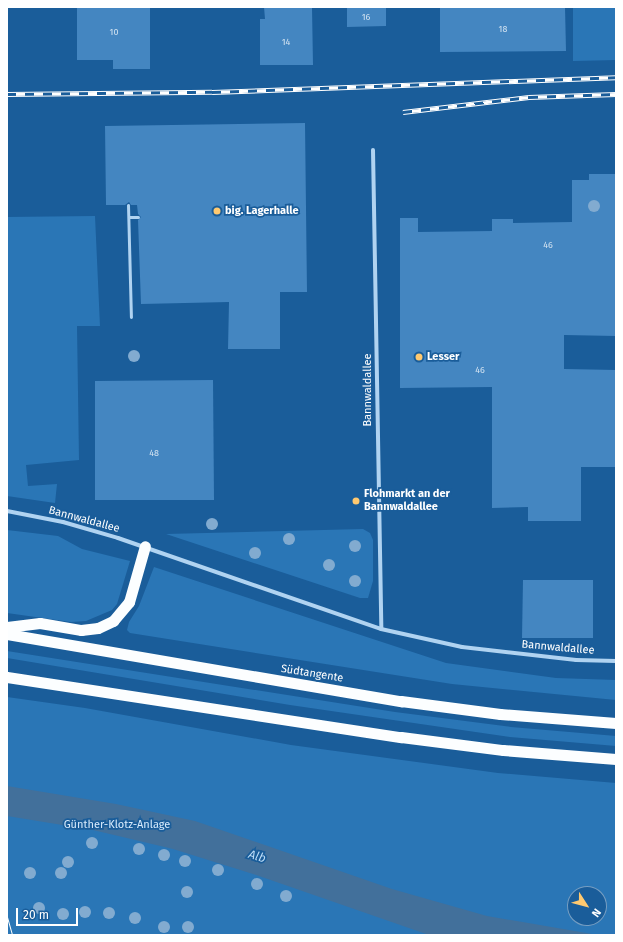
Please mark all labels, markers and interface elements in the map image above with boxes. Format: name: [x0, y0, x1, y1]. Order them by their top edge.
house number: 16: [362, 12, 370, 22]
house number: 18: [499, 24, 507, 34]
house number: 10: [110, 27, 118, 37]
house number: 14: [282, 37, 290, 47]
place label: big. Lagerhalle: [225, 204, 299, 218]
marker: big. Lagerhalle: [212, 206, 222, 216]
house number: 46: [543, 240, 553, 250]
place label: Lesser: [427, 350, 459, 364]
marker: Lesser: [414, 352, 424, 362]
street label: Bannwaldallee: [361, 353, 375, 427]
house number: 46: [475, 365, 485, 375]
house number: 48: [149, 448, 159, 458]
place label: Flohmarkt an der Bannwaldallee: [364, 488, 450, 514]
marker: Flohmarkt an der Bannwaldallee: [351, 496, 361, 506]
street label: Bannwaldallee: [47, 504, 121, 536]
street label: Bannwaldallee: [521, 638, 595, 658]
street label: Südtangente: [280, 663, 344, 685]
park label: Günther-Klotz-Anlage: [64, 818, 170, 832]
water label: Alb: [247, 848, 267, 866]
north arrow: [567, 886, 607, 926]
scale bar: [18, 900, 80, 926]
text: N: [589, 906, 604, 920]
text: 20 m: [23, 908, 49, 922]

